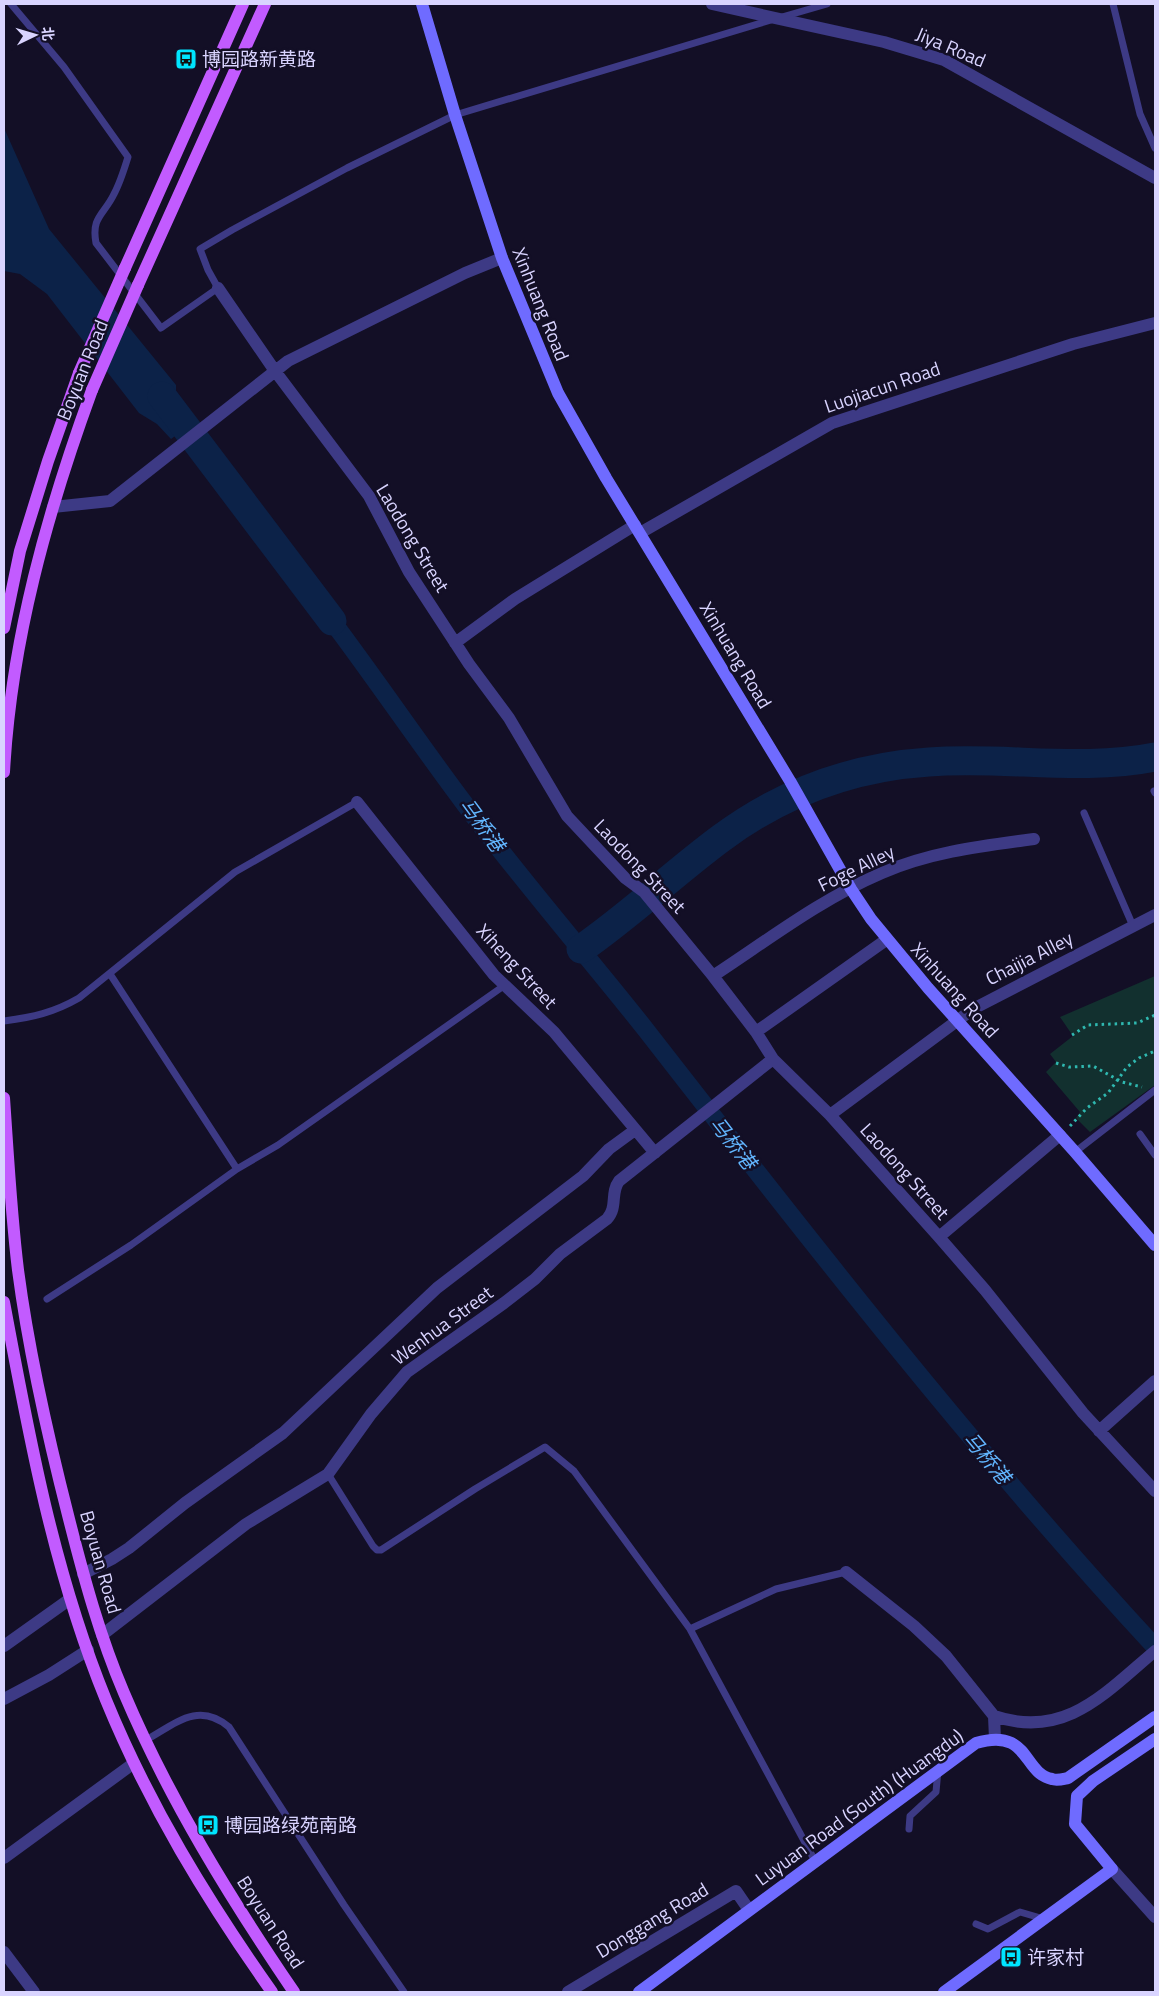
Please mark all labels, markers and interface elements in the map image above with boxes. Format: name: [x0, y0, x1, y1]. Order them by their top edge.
north arrow: [10, 10, 60, 60]
street label: Jiya Road: [912, 19, 991, 74]
text: 北: [37, 26, 60, 42]
place label: 博园路新黄路: [202, 44, 316, 73]
bus stop icon: 博园路新黄路: [174, 47, 198, 71]
street label: Xinhuang Road: [506, 243, 577, 365]
street label: Boyuan Road: [48, 315, 115, 424]
street label: Luojiacun Road: [820, 353, 944, 420]
street label: Laodong Street: [370, 478, 457, 598]
street label: Xinhuang Road: [693, 596, 780, 714]
water label: 马桥港: [452, 791, 514, 861]
street label: Laodong Street: [588, 812, 693, 920]
street label: Foge Alley: [813, 837, 899, 899]
street label: Xiheng Street: [470, 916, 565, 1015]
street label: Chaijia Alley: [980, 923, 1078, 992]
street label: Xinhuang Road: [904, 935, 1006, 1044]
water label: 马桥港: [703, 1110, 766, 1178]
street label: Laodong Street: [854, 1116, 957, 1226]
street label: Wenhua Street: [385, 1278, 499, 1371]
water label: 马桥港: [956, 1425, 1020, 1493]
street label: Boyuan Road: [73, 1507, 130, 1617]
street label: Luyuan Road (South) (Huangdu): [748, 1721, 969, 1892]
place label: 博园路绿苑南路: [224, 1810, 357, 1839]
bus stop icon: 博园路绿苑南路: [196, 1813, 220, 1837]
street label: Boyuan Road: [230, 1869, 312, 1974]
street label: Donggang Road: [590, 1874, 714, 1965]
place label: 许家村: [1027, 1942, 1084, 1971]
bus stop icon: 许家村: [999, 1945, 1023, 1969]

